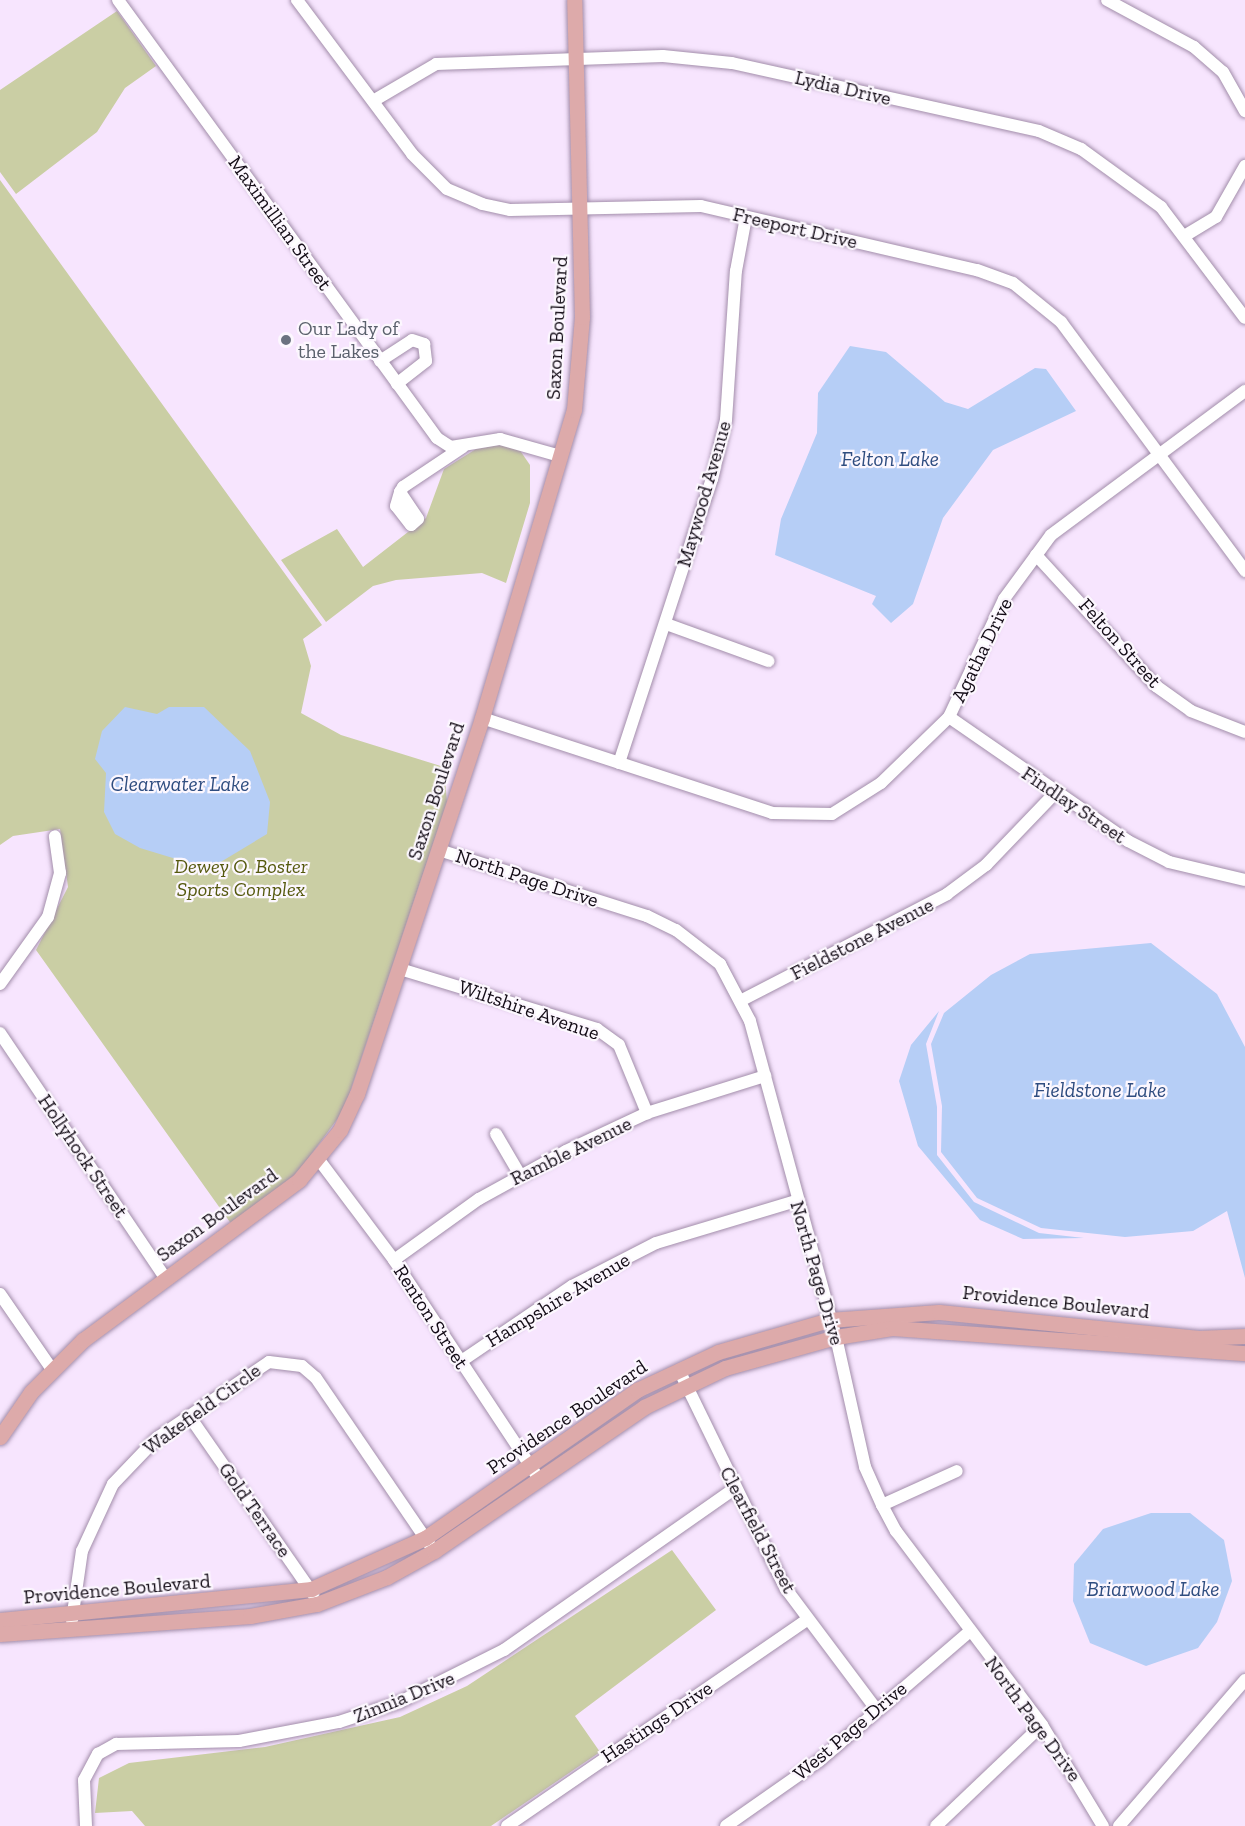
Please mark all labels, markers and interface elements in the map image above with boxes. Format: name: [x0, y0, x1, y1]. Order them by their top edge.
street label: Lydia Drive: [793, 65, 893, 111]
street label: Maximillian Street: [223, 151, 337, 295]
street label: Freeport Drive: [730, 202, 860, 254]
street label: Saxon Boulevard: [541, 256, 573, 400]
place label: Our Lady of the Lakes: [298, 316, 399, 363]
marker: Our Lady of the Lakes: [279, 333, 293, 347]
street label: Maywood Avenue: [672, 418, 736, 570]
water label: Felton Lake: [841, 446, 939, 472]
street label: Felton Street: [1074, 593, 1166, 693]
street label: Agatha Drive: [946, 594, 1018, 706]
street label: Saxon Boulevard: [402, 719, 470, 863]
street label: Findlay Street: [1017, 761, 1131, 849]
water label: Clearwater Lake: [111, 771, 249, 797]
street label: North Page Drive: [452, 844, 602, 912]
park label: Dewey O. Boster Sports Complex: [174, 854, 308, 901]
street label: Fieldstone Avenue: [786, 893, 938, 985]
street label: Wiltshire Avenue: [455, 975, 603, 1045]
water label: Fieldstone Lake: [1034, 1077, 1166, 1103]
street label: Hollyhock Street: [33, 1090, 133, 1222]
street label: Ramble Avenue: [506, 1111, 636, 1191]
street label: Saxon Boulevard: [152, 1163, 282, 1267]
street label: North Page Drive: [785, 1198, 849, 1348]
street label: Hampshire Avenue: [481, 1247, 635, 1353]
street label: Renton Street: [388, 1260, 474, 1374]
street label: Providence Boulevard: [961, 1280, 1151, 1324]
street label: Providence Boulevard: [482, 1355, 652, 1479]
street label: Wakefield Circle: [139, 1358, 265, 1460]
street label: Gold Terrace: [213, 1458, 297, 1562]
street label: Clearfield Street: [715, 1463, 801, 1597]
street label: Providence Boulevard: [22, 1569, 212, 1609]
water label: Briarwood Lake: [1086, 1576, 1220, 1602]
street label: North Page Drive: [979, 1652, 1087, 1786]
street label: Zinnia Drive: [350, 1666, 458, 1728]
street label: Hastings Drive: [597, 1676, 717, 1768]
street label: West Page Drive: [788, 1677, 912, 1785]

